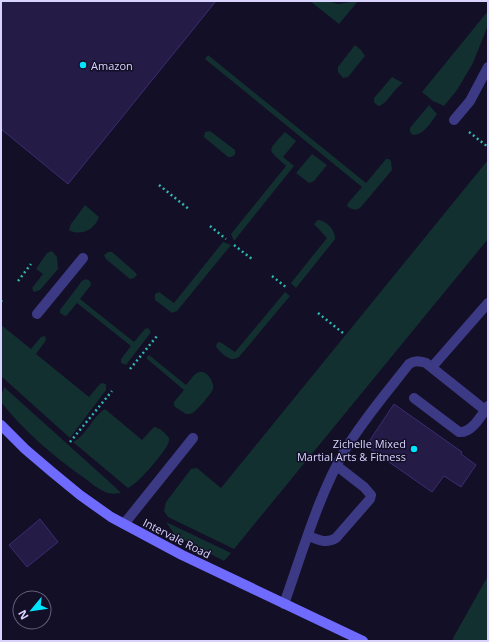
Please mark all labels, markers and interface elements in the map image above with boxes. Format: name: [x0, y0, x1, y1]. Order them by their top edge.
place label: Amazon: [91, 58, 133, 73]
marker: Amazon: [78, 60, 88, 70]
place label: Zichelle Mixed Martial Arts & Fitness: [297, 436, 406, 464]
marker: Zichelle Mixed Martial Arts & Fitness: [409, 444, 419, 454]
street label: Intervale Road: [141, 515, 213, 561]
north arrow: [12, 590, 52, 630]
text: N: [14, 608, 32, 623]

